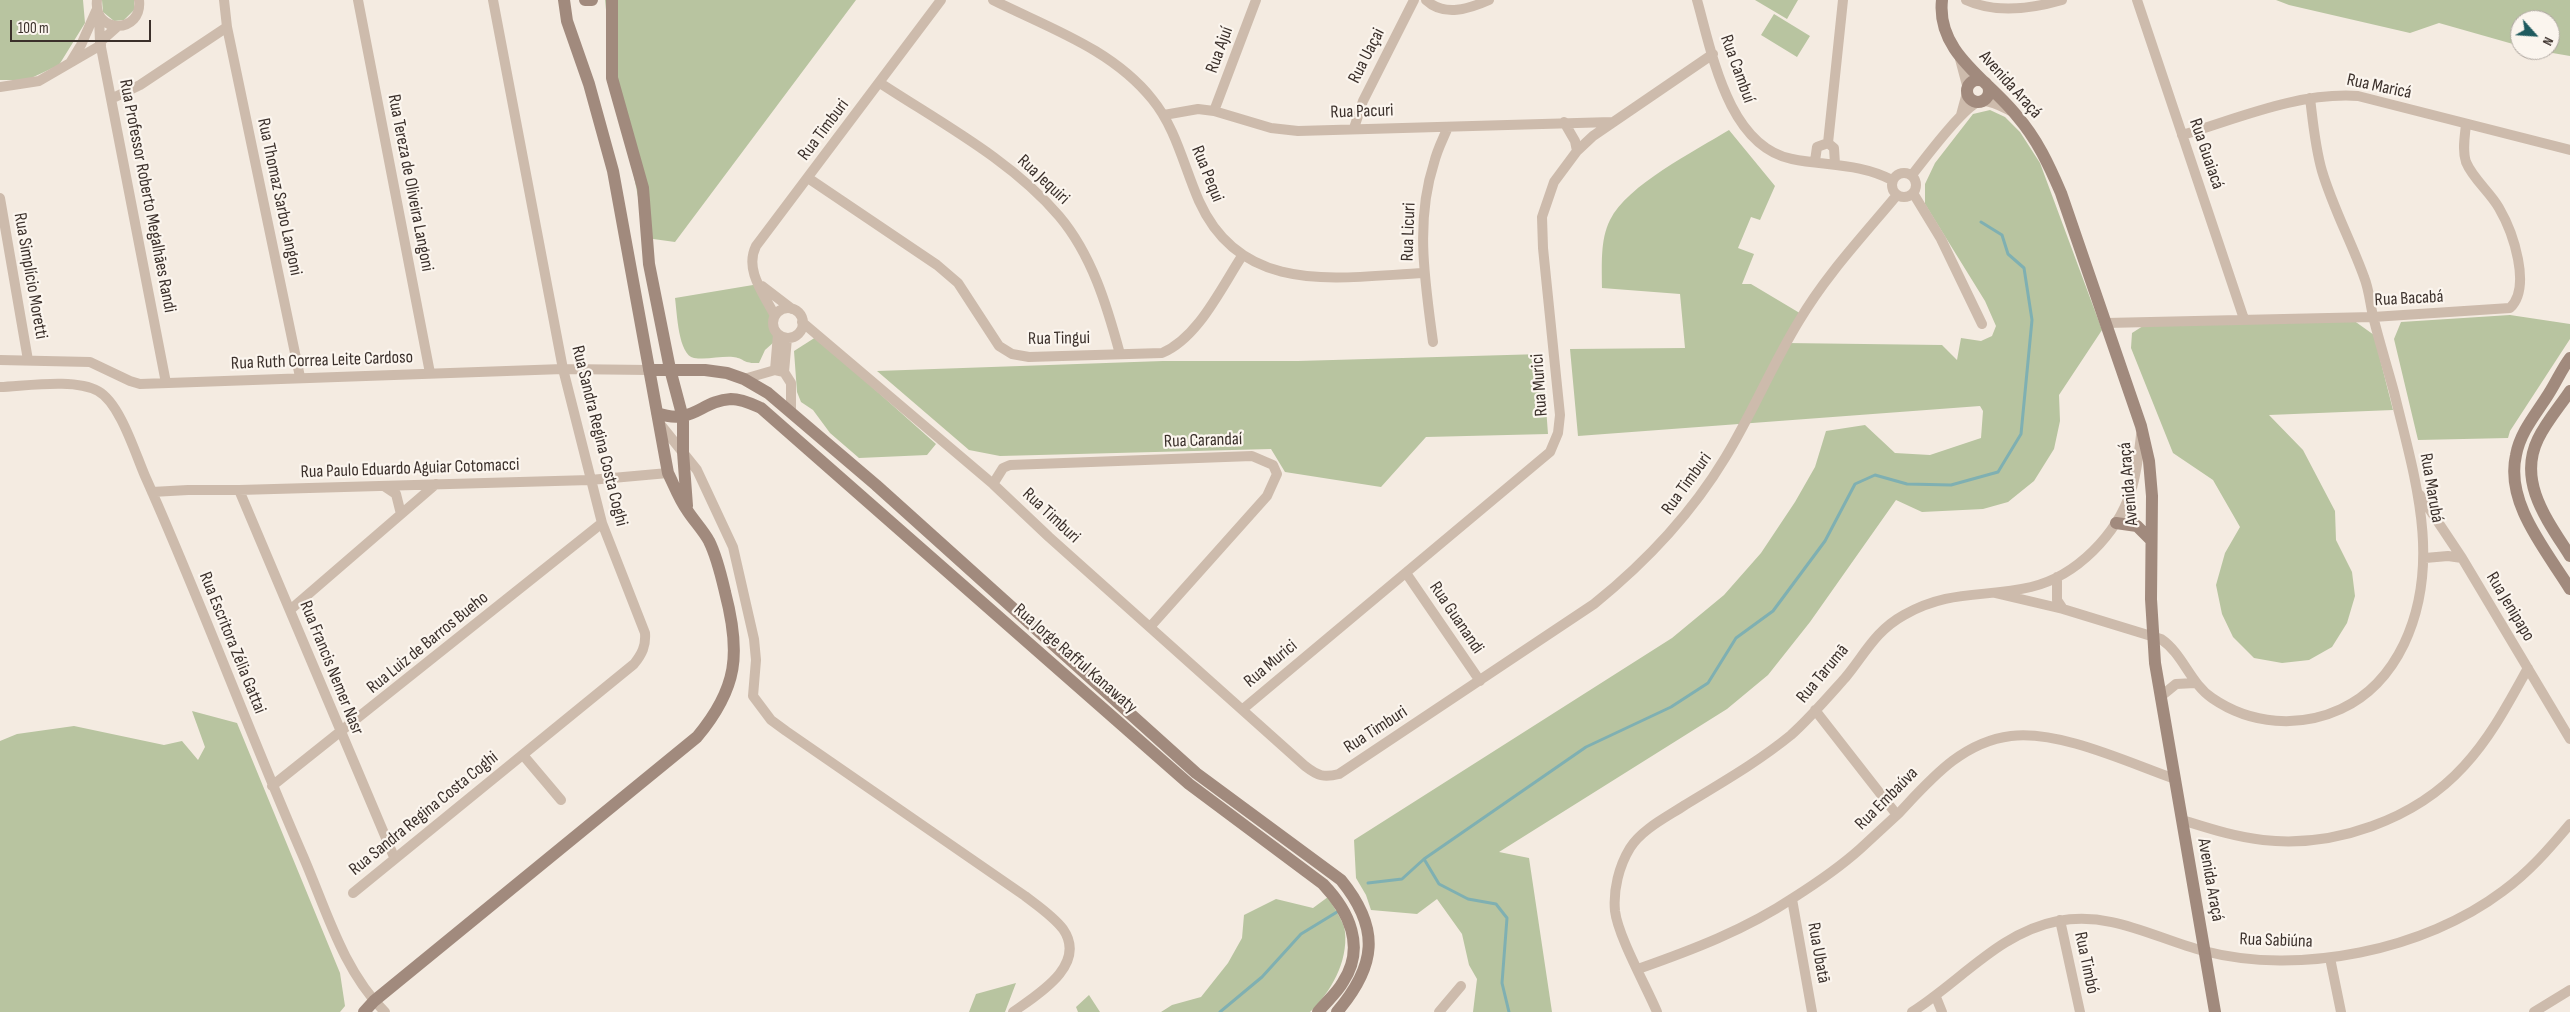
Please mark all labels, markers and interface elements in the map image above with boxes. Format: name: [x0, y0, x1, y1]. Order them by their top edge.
scale bar: [12, 10, 154, 42]
north arrow: [2510, 10, 2560, 60]
text: 100 m: [18, 19, 49, 38]
street label: Rua Ajuí: [1202, 24, 1238, 76]
street label: Rua Uaçai: [1344, 25, 1390, 87]
street label: Rua Cambuí: [1715, 32, 1759, 106]
text: N: [2539, 34, 2557, 48]
street label: Avenida Araçá: [1974, 47, 2046, 123]
street label: Rua Maricá: [2345, 70, 2413, 104]
street label: Rua Professor Roberto Megalhães Randi: [114, 78, 180, 314]
street label: Rua Tereza de Oliveira Langoni: [382, 93, 438, 273]
street label: Rua Timburi: [794, 95, 854, 165]
street label: Rua Pacuri: [1330, 100, 1394, 124]
street label: Rua Thomaz Sarbo Langoni: [252, 116, 306, 278]
street label: Rua Guaiacá: [2184, 116, 2228, 192]
street label: Rua Pequi: [1186, 143, 1228, 205]
street label: Rua Jequiri: [1012, 150, 1074, 210]
street label: Rua Licuri: [1397, 202, 1421, 262]
street label: Rua Simplício Moretti: [8, 211, 52, 341]
street label: Rua Bacabá: [2374, 286, 2444, 312]
street label: Rua Tingui: [1028, 328, 1090, 350]
street label: Rua Sandra Regina Costa Coghi: [566, 343, 632, 529]
street label: Rua Ruth Correa Leite Cardoso: [231, 347, 413, 375]
street label: Rua Murici: [1527, 353, 1553, 417]
street label: Rua Carandaí: [1164, 429, 1242, 453]
street label: Avenida Araçá: [2115, 441, 2143, 527]
street label: Rua Timburi: [1657, 449, 1717, 519]
street label: Rua Marubá: [2414, 451, 2448, 525]
street label: Rua Paulo Eduardo Aguiar Cotomacci: [300, 454, 520, 484]
street label: Rua Timburi: [1018, 484, 1084, 548]
street label: Rua Jenipapo: [2481, 568, 2539, 646]
street label: Rua Escritora Zélia Gattai: [194, 569, 270, 717]
street label: Rua Guanandi: [1424, 578, 1488, 658]
street label: Rua Luiz de Barros Bueho: [363, 587, 493, 699]
street label: Rua Francis Nemer Nasr: [294, 598, 368, 738]
street label: Rua Jorge Rafful Kanawaty: [1009, 599, 1141, 719]
street label: Rua Murici: [1240, 636, 1302, 692]
street label: Rua Tarumã: [1792, 640, 1854, 708]
street label: Rua Timburi: [1340, 702, 1412, 758]
street label: Rua Sandra Regina Costa Coghi: [345, 747, 503, 881]
street label: Rua Embaúva: [1851, 763, 1923, 835]
street label: Avenida Araçá: [2192, 837, 2228, 923]
street label: Rua Ubatã: [1802, 921, 1834, 985]
street label: Rua Sabiúna: [2239, 929, 2313, 953]
street label: Rua Timbó: [2069, 930, 2103, 996]

